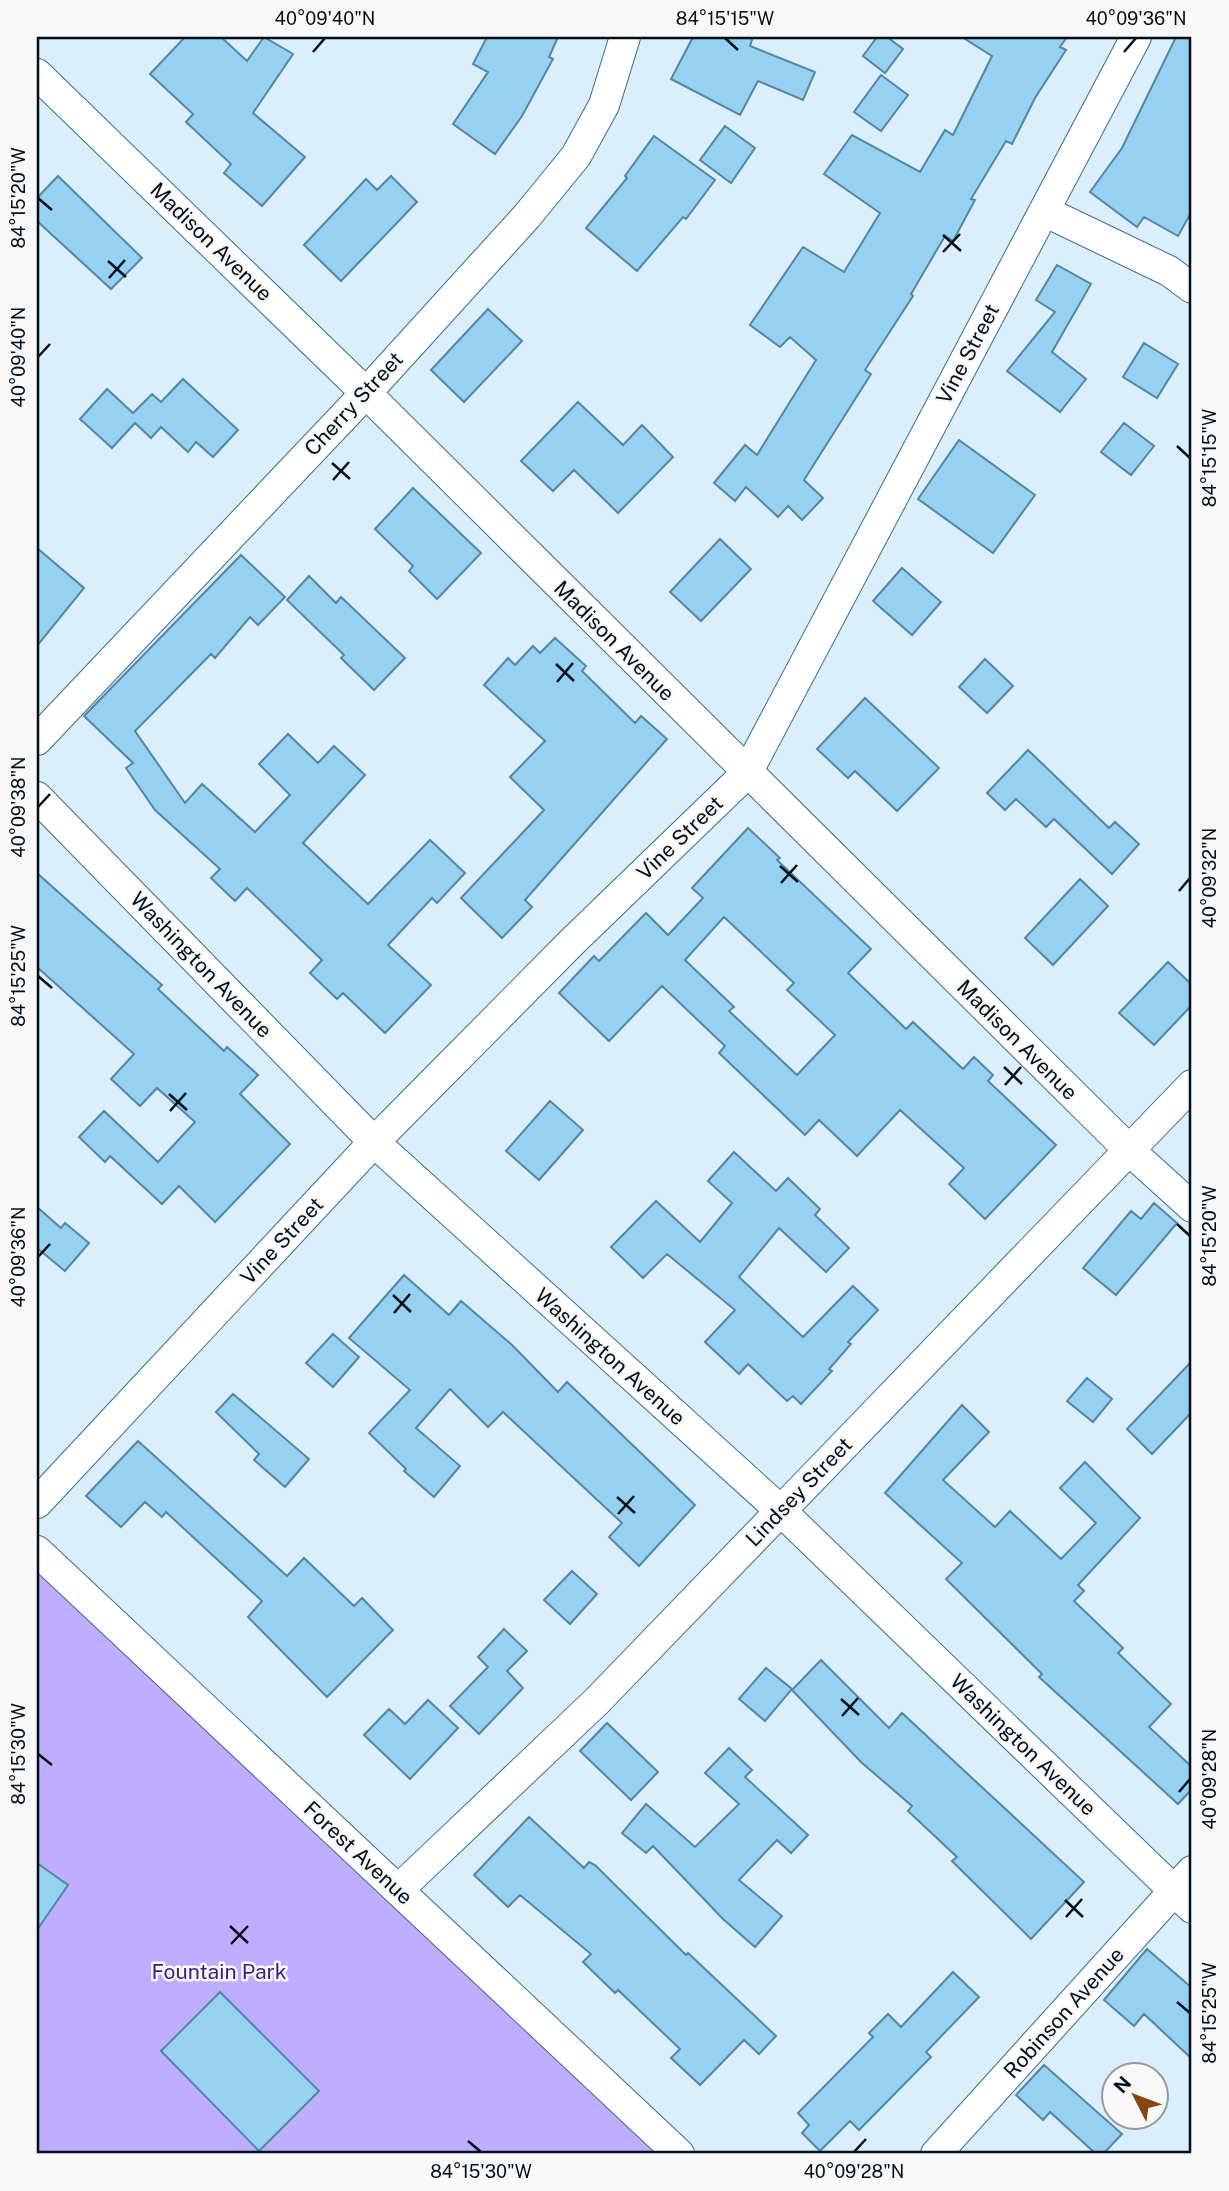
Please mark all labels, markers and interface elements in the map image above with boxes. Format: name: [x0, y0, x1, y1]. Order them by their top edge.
text: 40°09'40"N: [275, 8, 375, 29]
text: 84°15'15"W: [676, 8, 774, 29]
text: 40°09'36"N: [1086, 8, 1186, 29]
text: 84°15'20"W: [8, 147, 29, 249]
street label: Madison Avenue: [145, 177, 278, 306]
street label: Vine Street: [931, 299, 1004, 408]
text: 40°09'40"N: [8, 307, 29, 407]
street label: Cherry Street: [299, 347, 408, 461]
text: 84°15'15"W: [1199, 409, 1220, 507]
street label: Madison Avenue: [549, 575, 680, 706]
text: 40°09'38"N: [8, 756, 29, 858]
street label: Vine Street: [631, 791, 728, 885]
text: 40°09'32"N: [1199, 828, 1220, 928]
street label: Washington Avenue: [125, 887, 277, 1043]
text: 84°15'25"W: [8, 925, 29, 1027]
street label: Madison Avenue: [952, 974, 1083, 1105]
text: 84°15'20"W: [1199, 1185, 1220, 1287]
street label: Vine Street: [235, 1192, 328, 1289]
text: 40°09'36"N: [8, 1207, 29, 1307]
street label: Washington Avenue: [530, 1283, 690, 1431]
street label: Lindsey Street: [740, 1432, 857, 1551]
street label: Washington Avenue: [945, 1669, 1101, 1821]
text: 84°15'30"W: [8, 1703, 29, 1805]
text: 40°09'28"N: [1199, 1729, 1220, 1829]
street label: Forest Avenue: [299, 1796, 418, 1909]
street label: Robinson Avenue: [998, 1942, 1129, 2083]
park label: Fountain Park: [151, 1959, 287, 1984]
text: 84°15'25"W: [1199, 1962, 1220, 2064]
north arrow: [1100, 2062, 1170, 2132]
text: N: [1109, 2072, 1136, 2098]
text: 84°15'30"W: [430, 2161, 532, 2182]
text: 40°09'28"N: [804, 2161, 904, 2182]

